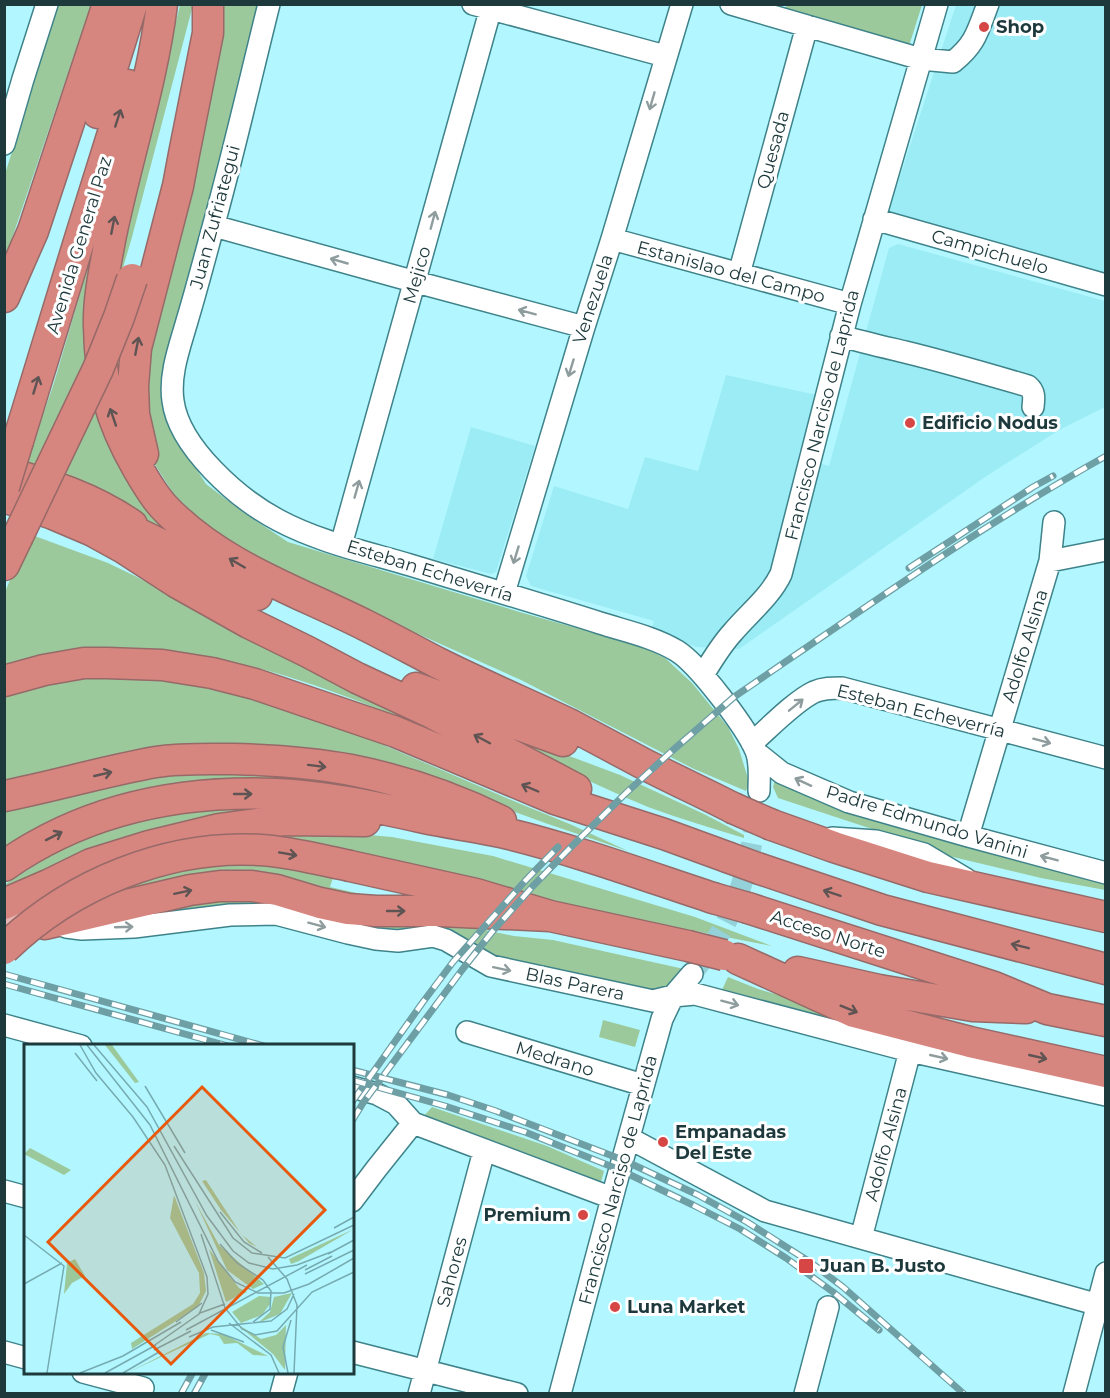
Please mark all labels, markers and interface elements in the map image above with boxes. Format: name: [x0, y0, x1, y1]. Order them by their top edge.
place label: Shop: [996, 16, 1044, 38]
marker: Shop: [977, 20, 991, 34]
one-way arrow: [646, 91, 657, 110]
street label: Quesada: [752, 108, 794, 192]
one-way arrow: [113, 109, 124, 128]
street label: Juan Zufriategui: [185, 143, 245, 292]
street label: Avenida General Paz: [42, 154, 116, 336]
one-way arrow: [427, 211, 439, 230]
one-way arrow: [108, 216, 119, 236]
street label: Campichuelo: [929, 225, 1051, 279]
street label: Estanislao del Campo: [634, 236, 828, 308]
street label: Mejico: [398, 244, 436, 306]
street label: Venezuela: [568, 251, 618, 347]
one-way arrow: [330, 255, 349, 266]
street label: Francisco Narciso de Laprida: [780, 287, 864, 543]
one-way arrow: [518, 306, 537, 317]
one-way arrow: [132, 337, 143, 356]
one-way arrow: [565, 358, 576, 377]
one-way arrow: [31, 376, 42, 395]
one-way arrow: [107, 408, 118, 427]
place label: Edificio Nodus: [922, 412, 1058, 434]
marker: Edificio Nodus: [903, 416, 917, 430]
one-way arrow: [352, 480, 364, 499]
street label: Esteban Echeverría: [344, 535, 516, 607]
one-way arrow: [510, 545, 521, 564]
one-way arrow: [229, 557, 246, 569]
street label: Adolfo Alsina: [997, 587, 1053, 705]
street label: Esteban Echeverría: [834, 679, 1008, 743]
one-way arrow: [788, 699, 804, 712]
one-way arrow: [473, 733, 491, 745]
one-way arrow: [1032, 736, 1051, 748]
one-way arrow: [306, 761, 326, 772]
one-way arrow: [92, 768, 112, 779]
one-way arrow: [794, 776, 812, 787]
street label: Padre Edmundo Vanini: [823, 781, 1031, 863]
one-way arrow: [521, 782, 539, 793]
one-way arrow: [232, 788, 252, 800]
one-way arrow: [45, 830, 63, 841]
one-way arrow: [278, 849, 298, 860]
one-way arrow: [1040, 851, 1059, 863]
one-way arrow: [173, 886, 193, 897]
one-way arrow: [823, 887, 842, 898]
one-way arrow: [385, 905, 405, 917]
street label: Acceso Norte: [768, 905, 888, 963]
one-way arrow: [307, 920, 326, 931]
one-way arrow: [113, 922, 133, 933]
one-way arrow: [1011, 940, 1030, 952]
one-way arrow: [492, 963, 511, 975]
street label: Blas Parera: [523, 963, 627, 1005]
one-way arrow: [720, 998, 739, 1010]
one-way arrow: [839, 1004, 858, 1015]
street label: Medrano: [513, 1037, 597, 1081]
inset map: [24, 1044, 354, 1374]
one-way arrow: [929, 1052, 949, 1063]
one-way arrow: [1028, 1052, 1047, 1063]
street label: Francisco Narciso de Laprida: [574, 1053, 662, 1307]
street label: Adolfo Alsina: [860, 1085, 912, 1203]
place label: Empanadas Del Este: [675, 1121, 786, 1164]
marker: Empanadas Del Este: [656, 1135, 670, 1149]
place label: Premium: [484, 1204, 571, 1226]
marker: Premium: [576, 1208, 590, 1222]
street label: Sahores: [432, 1234, 472, 1310]
place label: Juan B. Justo: [819, 1255, 946, 1277]
marker: Juan B. Justo: [797, 1257, 815, 1275]
place label: Luna Market: [627, 1296, 746, 1318]
marker: Luna Market: [608, 1300, 622, 1314]

